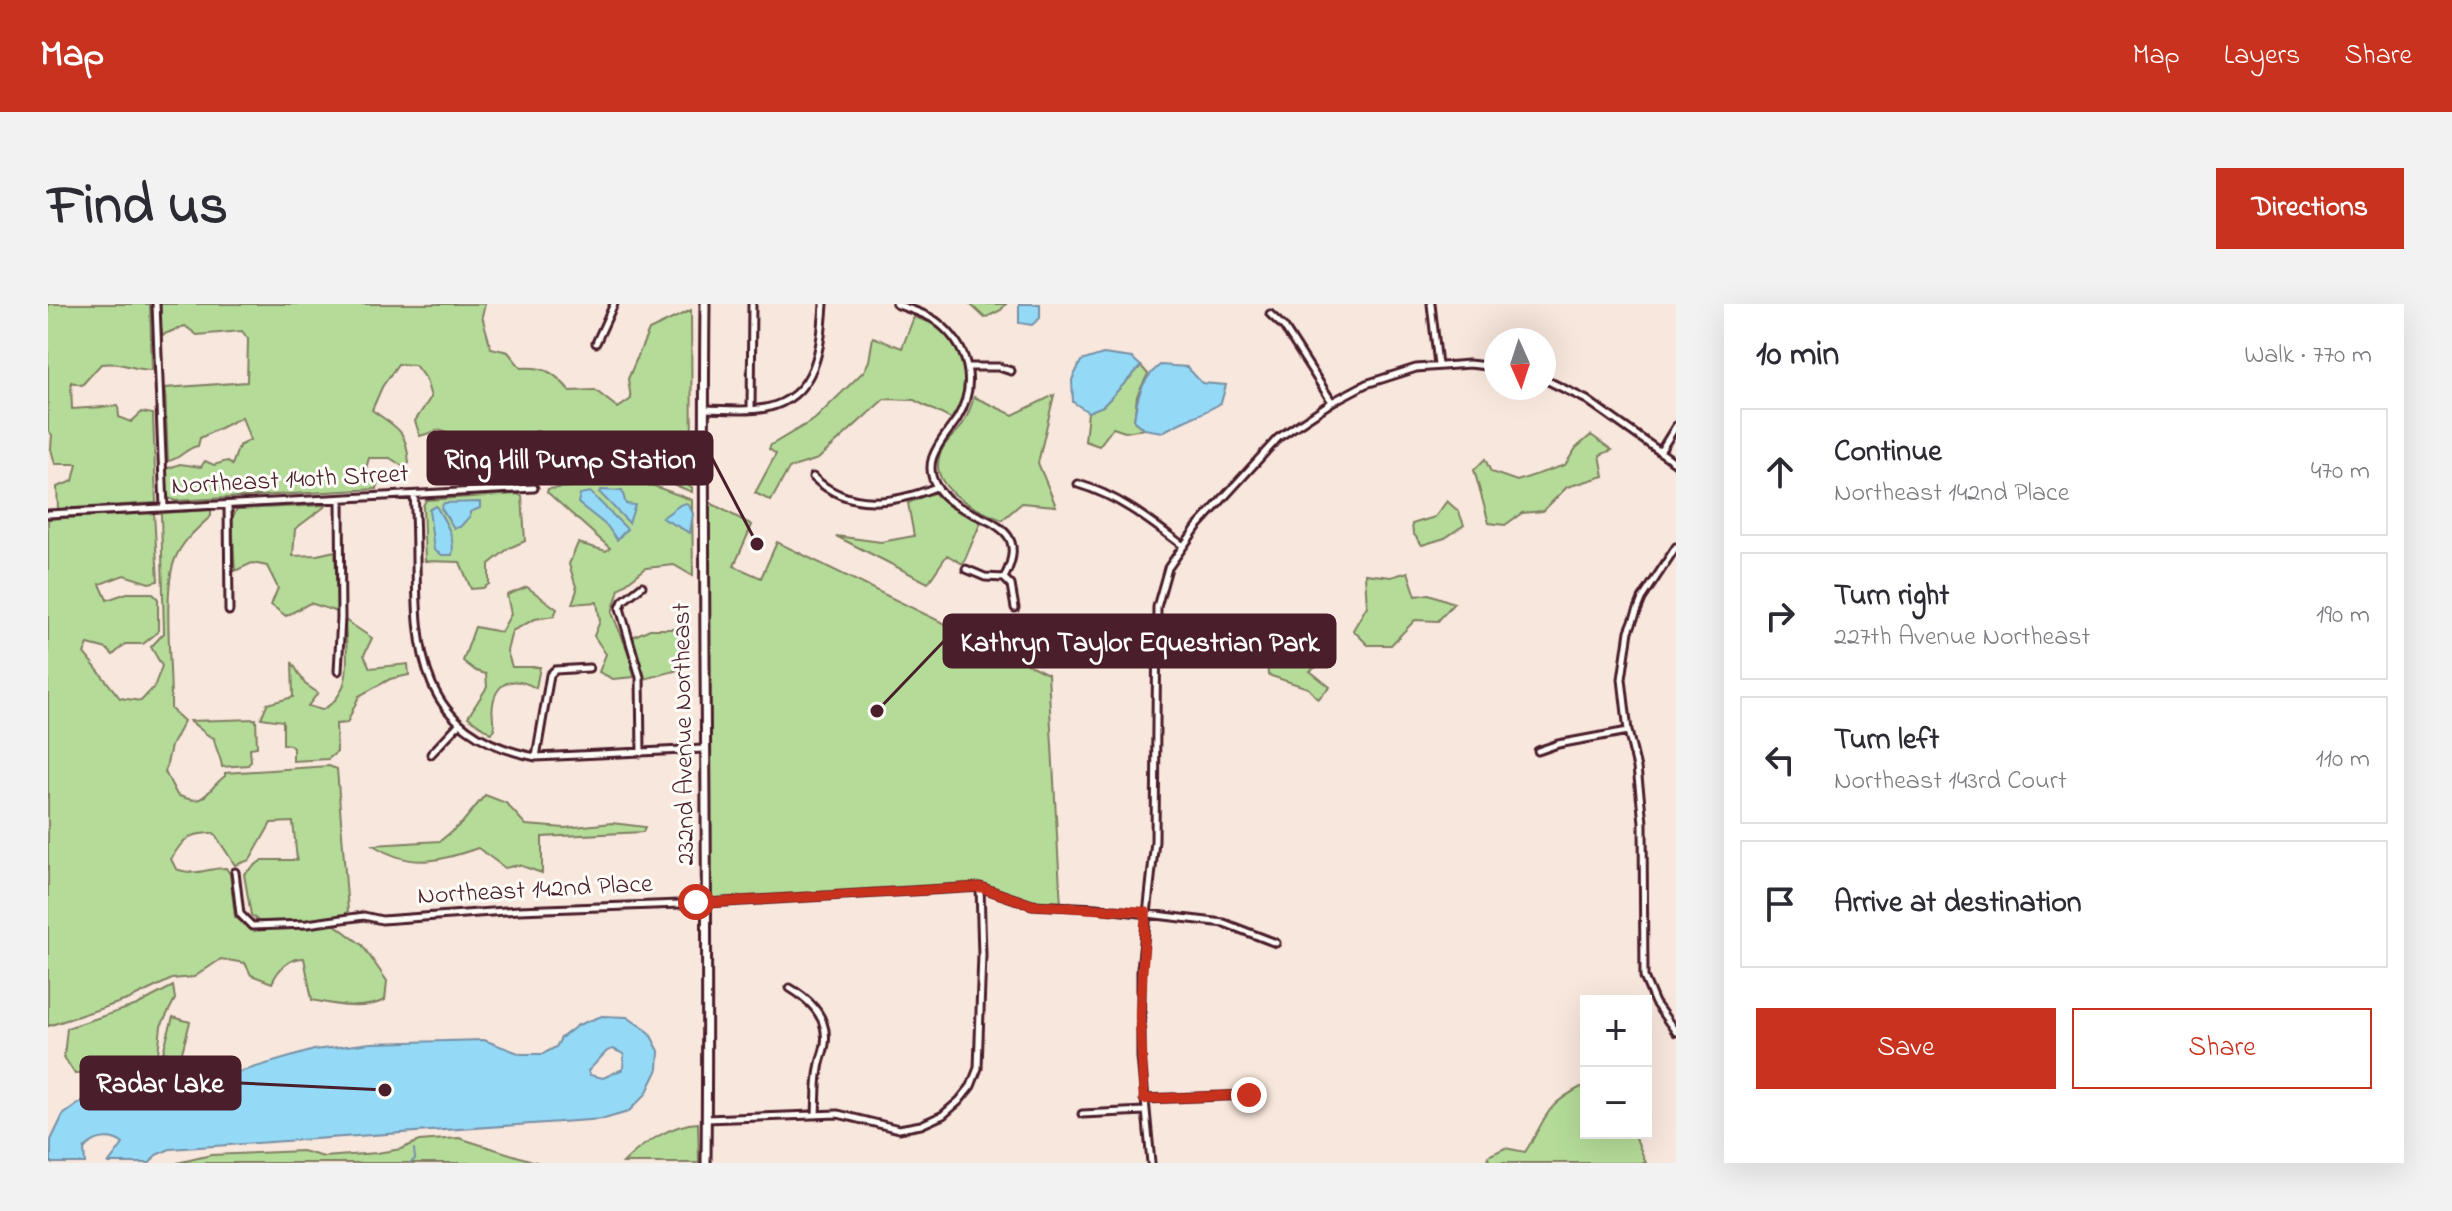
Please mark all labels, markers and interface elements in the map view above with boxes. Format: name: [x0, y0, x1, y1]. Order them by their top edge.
text: Map: [40, 28, 104, 84]
text: Map: [2132, 36, 2180, 77]
text: Layers: [2224, 36, 2300, 77]
text: Share: [2344, 36, 2412, 77]
text: Find us: [48, 168, 228, 249]
button: Directions: [2216, 168, 2404, 249]
north arrow: [1484, 328, 1556, 400]
text: 10 min: [1756, 331, 1839, 381]
text: Walk · 770 m: [2244, 337, 2372, 375]
text: Continue: [1834, 431, 1942, 475]
callout: Ring Hill Pump Station: [428, 432, 712, 484]
text: Ring Hill Pump Station: [444, 441, 696, 483]
icon: ahead: [1758, 450, 1802, 494]
text: 470 m: [2311, 453, 2370, 491]
street label: Northeast 140th Street: [170, 456, 410, 506]
text: Northeast 142nd Place: [1834, 475, 2069, 513]
text: Turn right: [1834, 575, 1949, 619]
icon: right: [1758, 594, 1802, 638]
text: 190 m: [2316, 597, 2370, 635]
street label: 232nd Avenue Northeast: [664, 602, 706, 866]
callout: Kathryn Taylor Equestrian Park: [944, 615, 1335, 667]
text: 227th Avenue Northeast: [1834, 619, 2090, 657]
text: Kathryn Taylor Equestrian Park: [960, 624, 1320, 665]
text: Turn left: [1834, 719, 1939, 763]
icon: left: [1758, 738, 1802, 782]
text: 110 m: [2316, 741, 2370, 779]
text: Northeast 143rd Court: [1834, 763, 2067, 801]
street label: Northeast 142nd Place: [417, 866, 654, 916]
icon: arrive: [1758, 882, 1802, 926]
text: Arrive at destination: [1834, 882, 2082, 926]
route start: [678, 884, 714, 920]
map controls: [1580, 995, 1652, 1139]
button: +: [1580, 995, 1652, 1067]
button: Save: [1756, 1008, 2056, 1089]
button: Share: [2072, 1008, 2372, 1089]
callout: Radar Lake: [81, 1057, 240, 1109]
text: Radar Lake: [96, 1065, 225, 1106]
button: −: [1580, 1067, 1652, 1139]
route end: [1231, 1077, 1267, 1113]

